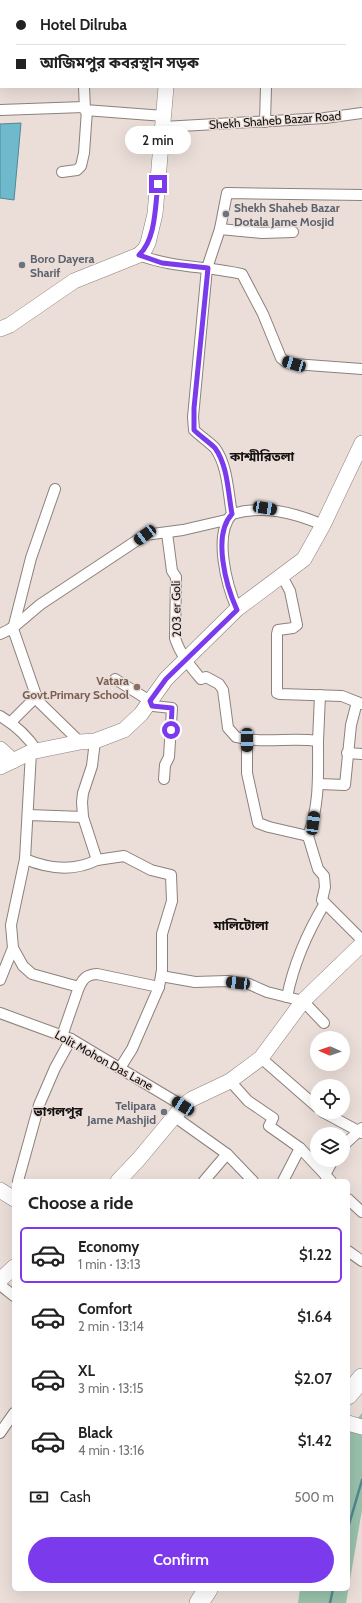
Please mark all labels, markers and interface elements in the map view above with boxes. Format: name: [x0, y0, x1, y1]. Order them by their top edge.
text: Hotel Dilruba: [40, 16, 127, 34]
text: আজিমপুর কবরস্থান সড়ক: [40, 54, 199, 72]
street label: Shekh Shaheb Bazar Road: [209, 108, 341, 132]
callout: 2 min: [125, 126, 191, 154]
text: 2 min: [142, 132, 174, 148]
route end: [149, 175, 167, 193]
place label: Shekh Shaheb Bazar Dotala Jame Mosjid: [234, 200, 340, 229]
marker: Shekh Shaheb Bazar Dotala Jame Mosjid: [221, 209, 231, 219]
place label: Boro Dayera Sharif: [30, 251, 94, 280]
marker: Boro Dayera Sharif: [17, 260, 27, 270]
car: [281, 355, 307, 373]
district label: কাশ্মীরিতলা: [229, 448, 295, 464]
car: [252, 500, 278, 516]
car: [132, 523, 158, 547]
street label: 203 er Goli: [168, 581, 184, 637]
place label: Vatara Govt.Primary School: [22, 673, 129, 702]
marker: Vatara Govt.Primary School: [132, 682, 142, 692]
route start: [162, 721, 180, 739]
car: [241, 728, 253, 752]
car: [305, 810, 321, 836]
district label: মালিটোলা: [213, 917, 269, 933]
car: [225, 976, 251, 990]
street label: Lolit Mohon Das Lane: [52, 1027, 156, 1093]
north arrow: [310, 1031, 350, 1071]
map controls: [310, 1031, 350, 1167]
button: locate: [310, 1079, 350, 1119]
car: [170, 1094, 196, 1118]
place label: Telipara Jame Mashjid: [86, 1098, 156, 1127]
district label: ভাগলপুর: [32, 1103, 83, 1120]
marker: Telipara Jame Mashjid: [159, 1107, 169, 1117]
button: layers: [310, 1127, 350, 1167]
text: Choose a ride: [28, 1192, 133, 1214]
icon: car: [30, 1237, 66, 1273]
text: Economy: [78, 1238, 139, 1256]
text: $1.22: [299, 1246, 332, 1264]
text: 1 min · 13:13: [78, 1256, 141, 1272]
icon: car: [30, 1299, 66, 1335]
text: Comfort: [78, 1300, 132, 1318]
text: $1.64: [297, 1308, 332, 1326]
text: 2 min · 13:14: [78, 1318, 144, 1334]
icon: car: [30, 1361, 66, 1397]
text: XL: [78, 1362, 95, 1380]
text: $2.07: [294, 1370, 332, 1388]
text: 3 min · 13:15: [78, 1380, 144, 1396]
icon: car: [30, 1423, 66, 1459]
text: Black: [78, 1424, 113, 1442]
text: $1.42: [298, 1432, 332, 1450]
text: 4 min · 13:16: [78, 1442, 144, 1458]
icon: cash: [28, 1486, 50, 1508]
text: Cash: [60, 1488, 91, 1506]
text: 500 m: [294, 1489, 334, 1505]
button: Confirm: [28, 1537, 334, 1583]

